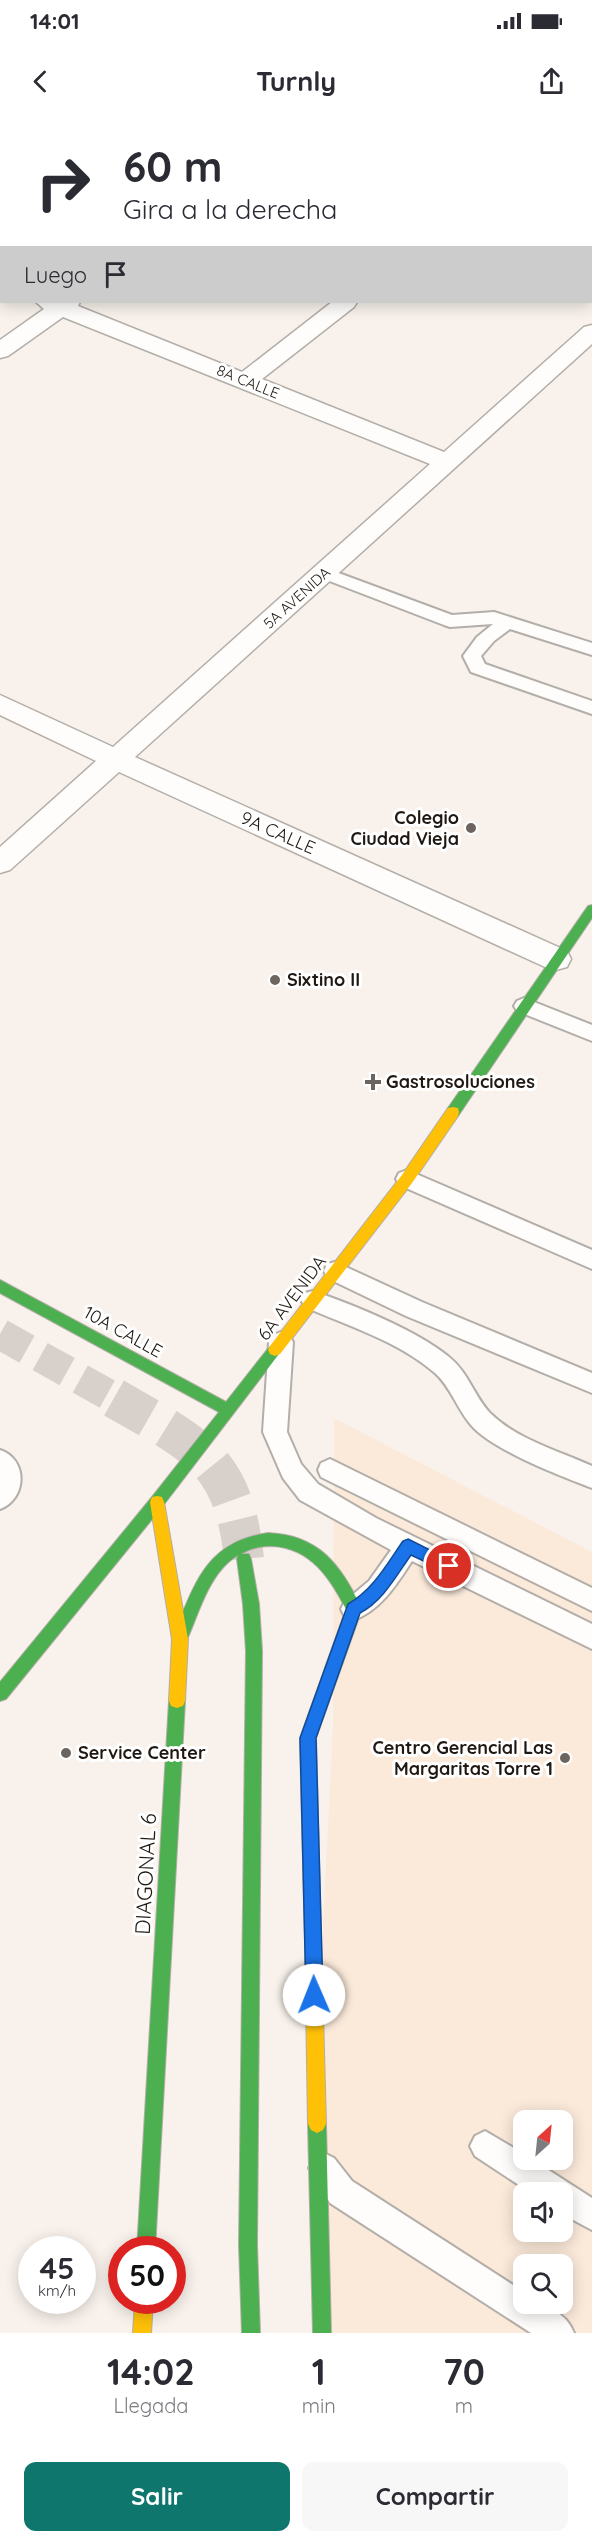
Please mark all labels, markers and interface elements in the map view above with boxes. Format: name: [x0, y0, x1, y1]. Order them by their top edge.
text: 14:01: [30, 7, 80, 35]
text: Turnly: [256, 64, 336, 98]
icon: back: [24, 65, 57, 98]
icon: share: [535, 65, 568, 98]
text: 60 m: [123, 140, 223, 193]
icon: right: [24, 144, 102, 222]
text: Gira a la derecha: [123, 192, 337, 226]
icon: arrive: [99, 258, 132, 291]
text: Luego: [24, 261, 87, 289]
street label: 8A CALLE: [214, 360, 282, 403]
street label: 5A AVENIDA: [259, 562, 334, 633]
street label: 9A CALLE: [237, 806, 319, 859]
place label: Colegio Ciudad Vieja: [351, 806, 459, 850]
marker: Colegio Ciudad Vieja: [464, 821, 478, 835]
place label: Sixtino II: [287, 968, 360, 991]
marker: Sixtino II: [268, 973, 282, 987]
place label: Gastrosoluciones: [386, 1070, 535, 1093]
marker: Gastrosoluciones: [364, 1073, 382, 1091]
street label: 6A AVENIDA: [252, 1250, 331, 1345]
street label: 10A CALLE: [80, 1301, 167, 1363]
pin: [423, 1540, 474, 1591]
icon: arrive: [432, 1549, 465, 1582]
place label: Centro Gerencial Las Margaritas Torre 1: [372, 1736, 553, 1780]
place label: Service Center: [78, 1741, 206, 1764]
marker: Service Center: [59, 1746, 73, 1760]
marker: Centro Gerencial Las Margaritas Torre 1: [558, 1751, 572, 1765]
street label: DIAGONAL 6: [129, 1813, 161, 1935]
position arrow: [282, 1963, 346, 2027]
north arrow: [513, 2110, 573, 2170]
map controls: [513, 2110, 573, 2314]
button: sound: [513, 2182, 573, 2242]
speed limit sign: 50: [108, 2236, 186, 2314]
text: 45: [40, 2249, 74, 2287]
button: search: [513, 2254, 573, 2314]
text: km/h: [38, 2281, 76, 2300]
text: 14:02: [107, 2349, 195, 2394]
text: 1: [312, 2349, 326, 2394]
text: 70: [443, 2349, 485, 2394]
text: Llegada: [113, 2393, 188, 2418]
text: min: [302, 2393, 336, 2418]
text: m: [455, 2393, 473, 2418]
button: Salir: [24, 2462, 290, 2531]
button: Compartir: [302, 2462, 568, 2531]

